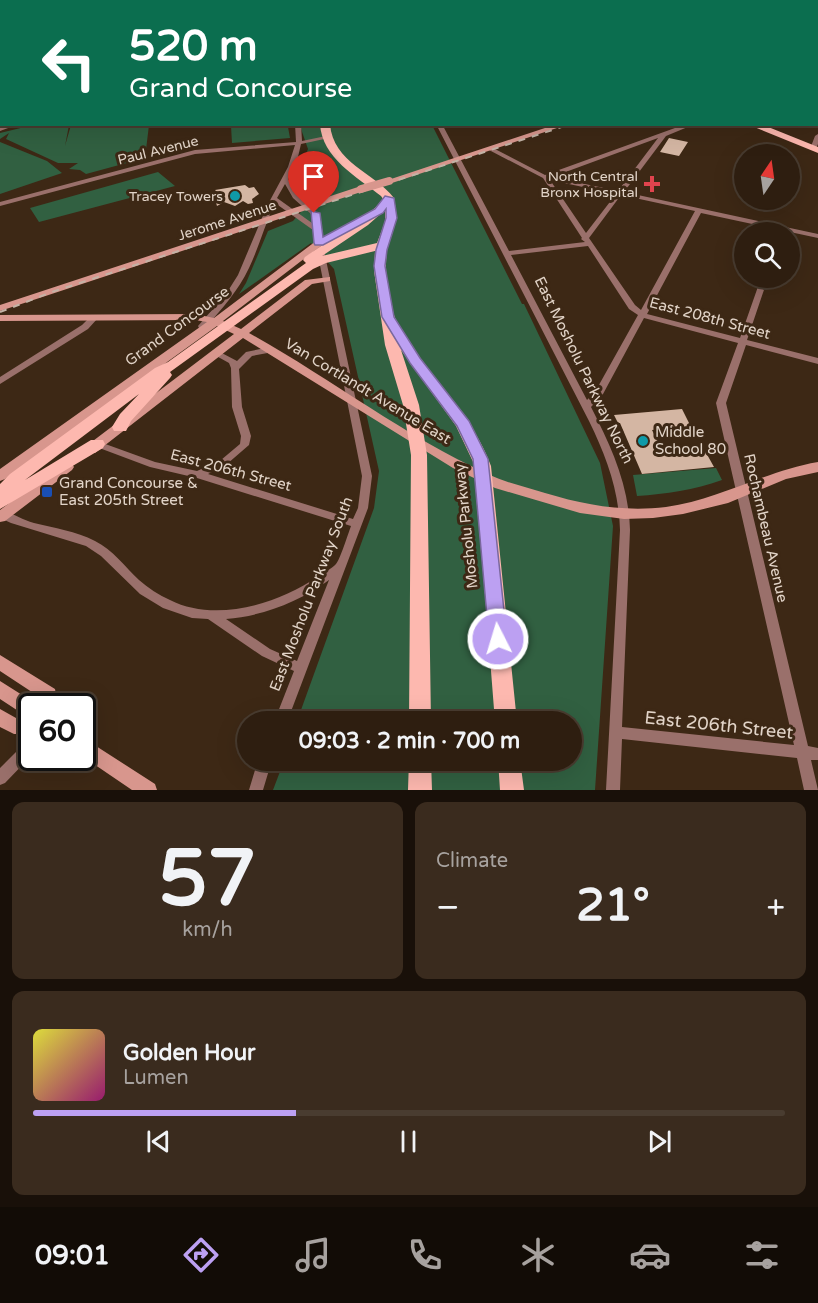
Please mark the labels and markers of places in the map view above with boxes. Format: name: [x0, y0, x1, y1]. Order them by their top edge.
pin: [288, 151, 339, 213]
place label: North Central Bronx Hospital: [540, 168, 638, 201]
marker: North Central Bronx Hospital: [643, 175, 661, 193]
place label: Tracey Towers: [129, 188, 223, 205]
marker: Tracey Towers: [228, 189, 242, 203]
place label: Middle School 80: [655, 423, 726, 458]
marker: Middle School 80: [636, 434, 650, 448]
place label: Grand Concourse & East 205th Street: [59, 474, 198, 509]
marker: Grand Concourse & East 205th Street: [40, 485, 54, 499]

